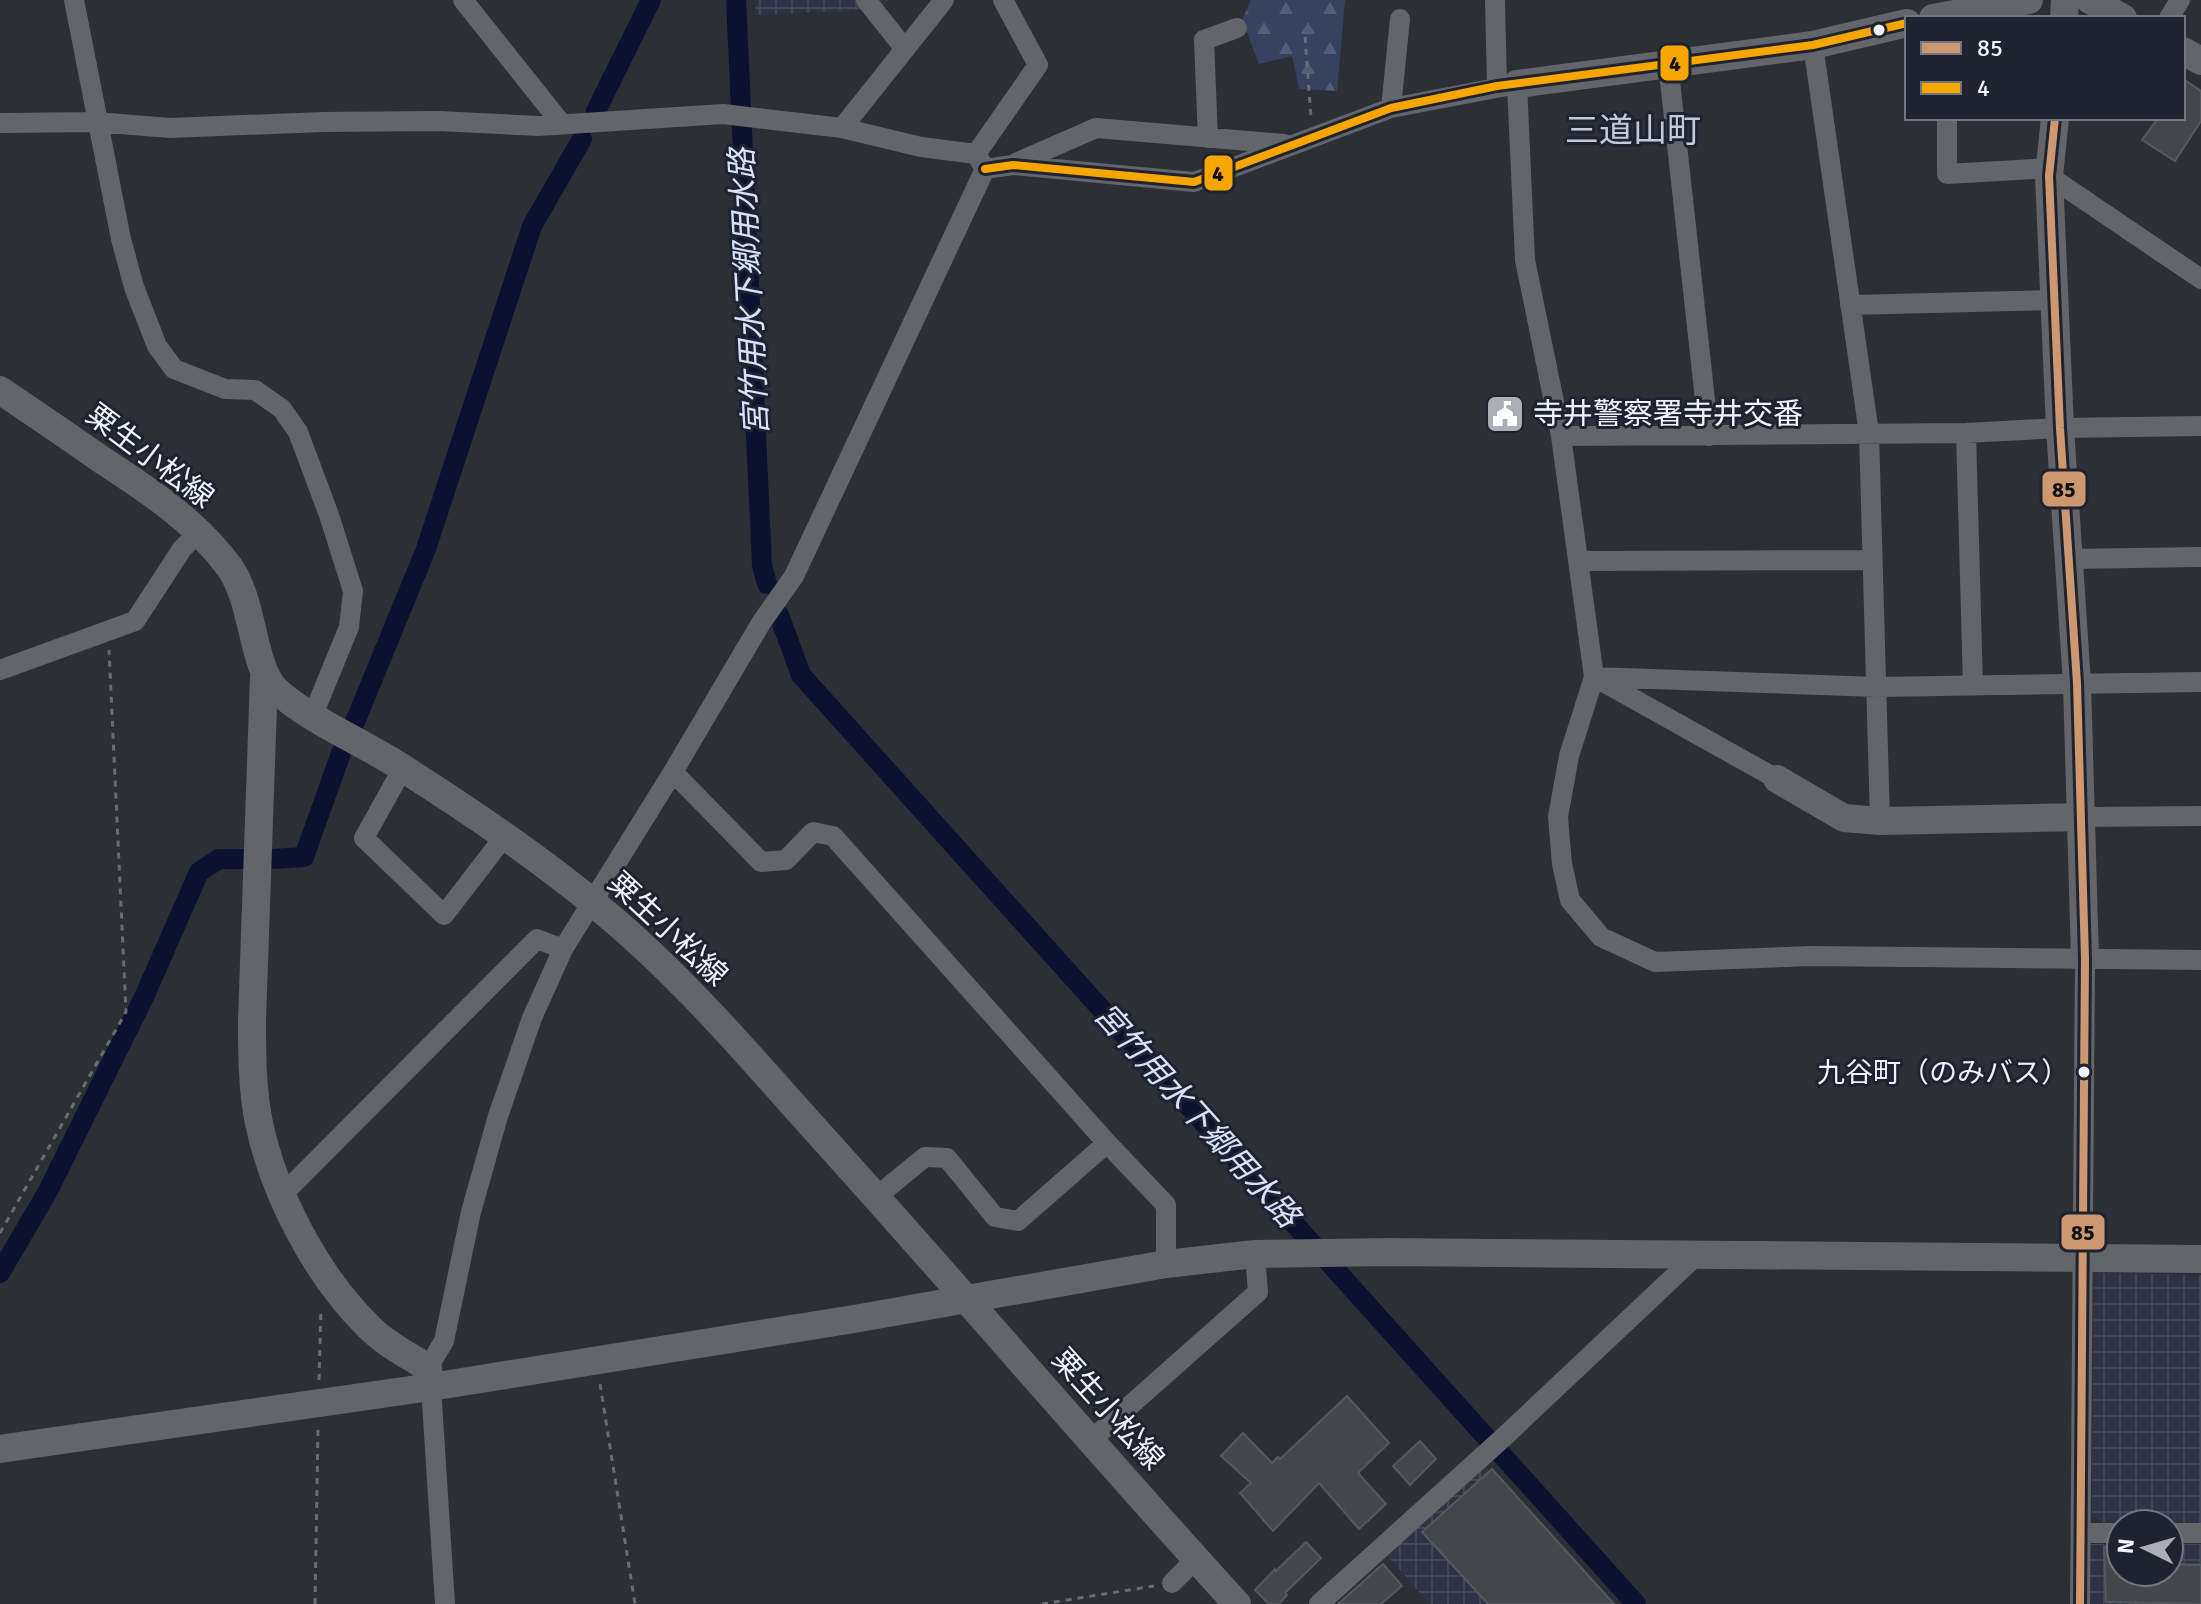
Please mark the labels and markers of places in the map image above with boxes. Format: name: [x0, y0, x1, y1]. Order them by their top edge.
unlabelled marker: [1871, 22, 1887, 38]
public building icon: 寺井警察署寺井交番: [1484, 393, 1526, 435]
place label: 寺井警察署寺井交番: [1533, 396, 1803, 433]
place label: 九谷町（のみバス）: [1817, 1056, 2069, 1090]
marker: 九谷町（のみバス）: [2076, 1064, 2092, 1080]

